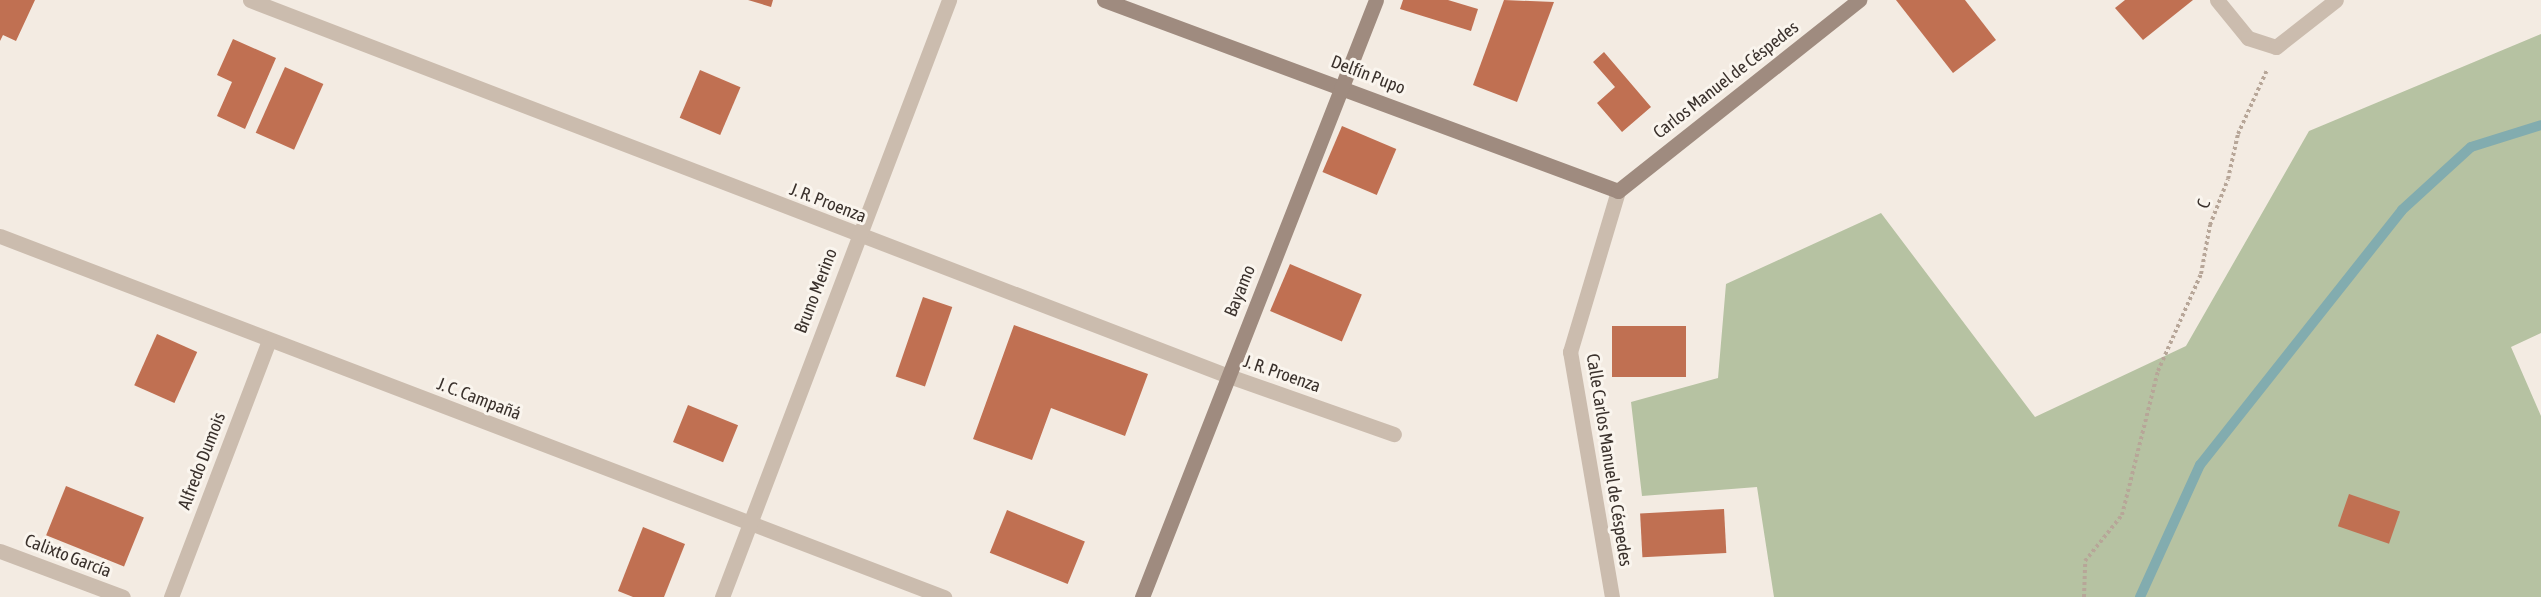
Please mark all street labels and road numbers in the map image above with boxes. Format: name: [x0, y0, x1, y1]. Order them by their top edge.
street label: Carlos Manuel de Céspedes: [1649, 17, 1803, 143]
street label: Delfín Pupo: [1328, 51, 1408, 99]
street label: J. R. Proenza: [787, 179, 869, 227]
street label: C: [2192, 196, 2216, 212]
street label: Bruno Merino: [790, 246, 842, 336]
street label: Bayamo: [1220, 262, 1260, 320]
street label: J. R. Proenza: [1241, 351, 1323, 397]
street label: Calle Carlos Manuel de Céspedes: [1582, 352, 1636, 568]
street label: J. C. Campañá: [434, 373, 524, 425]
street label: Alfredo Dumois: [174, 409, 230, 513]
street label: Calixto García: [22, 530, 114, 582]

